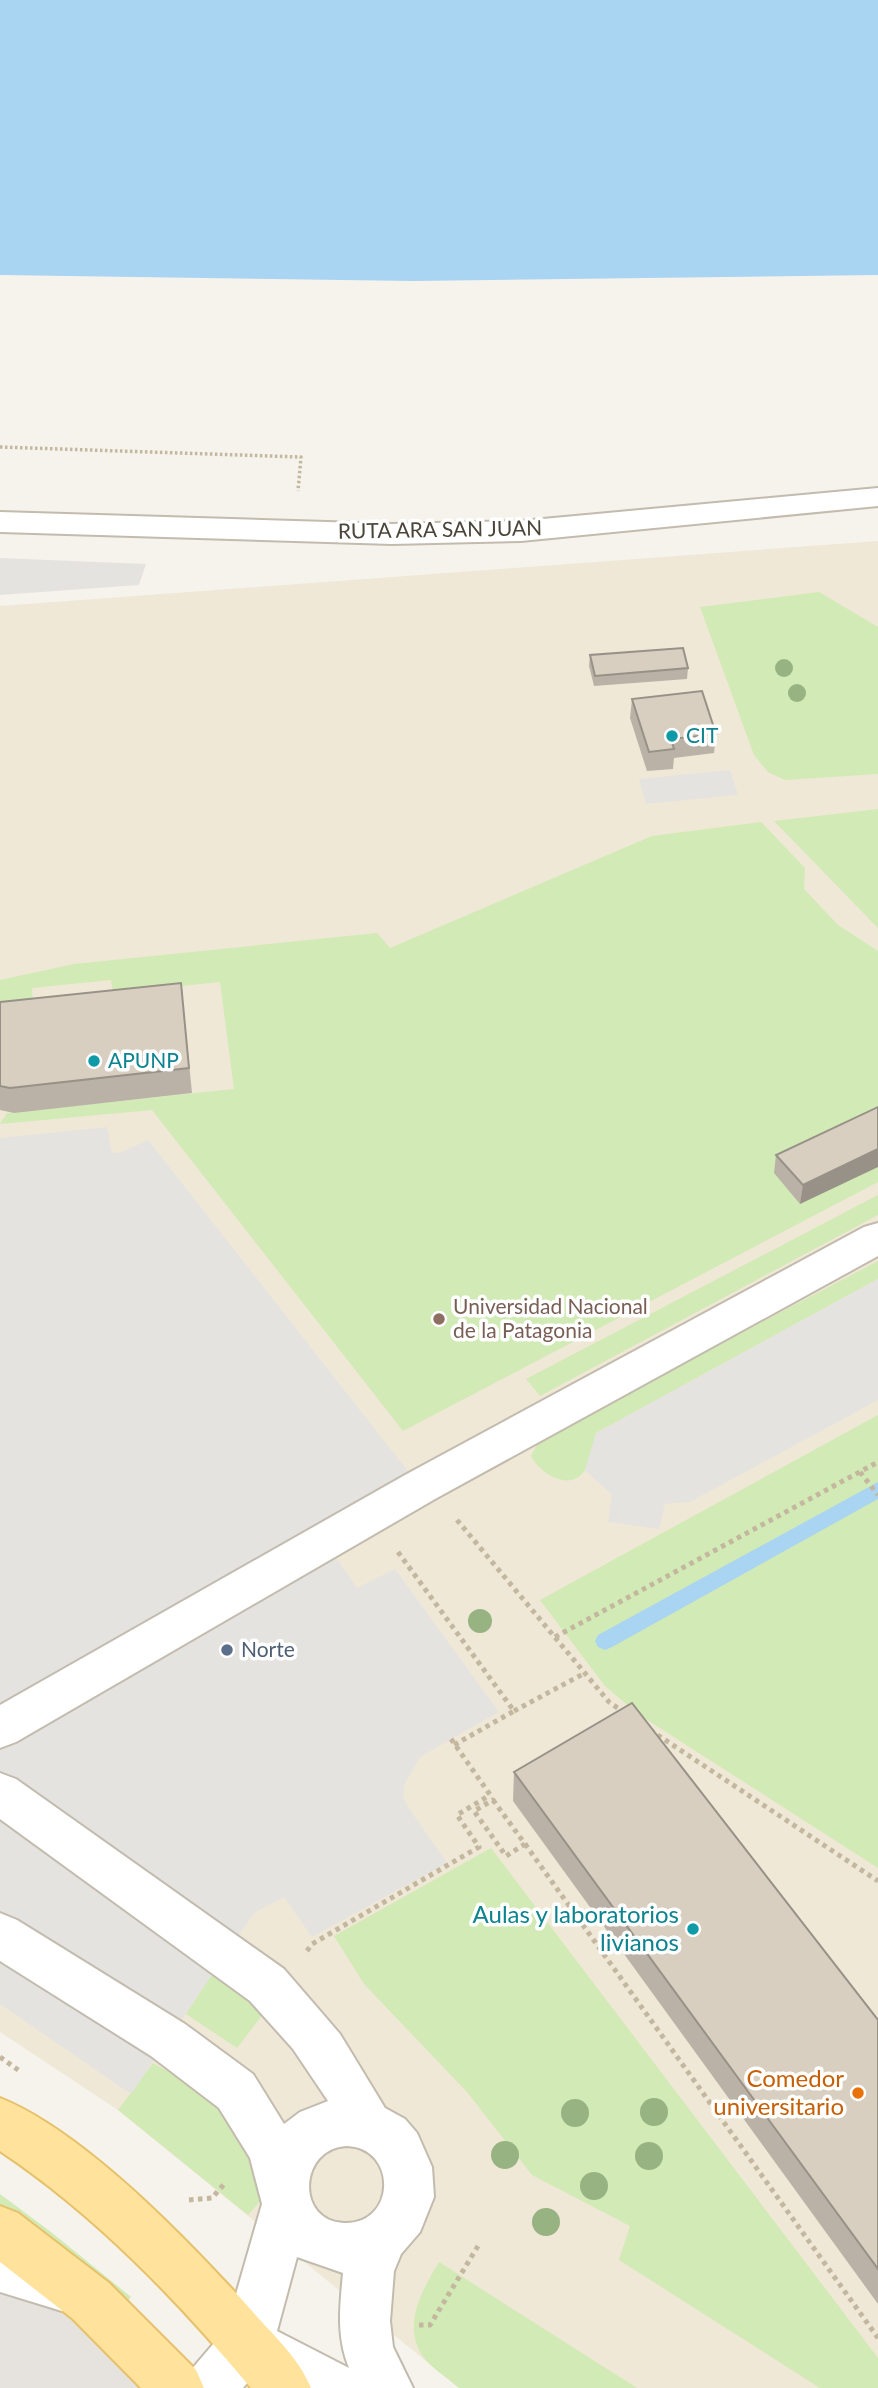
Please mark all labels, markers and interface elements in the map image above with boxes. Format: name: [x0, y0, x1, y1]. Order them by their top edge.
street label: RUTA ARA SAN JUAN: [338, 514, 542, 543]
place label: CIT: [686, 722, 719, 747]
marker: CIT: [664, 728, 680, 744]
place label: APUNP: [108, 1047, 179, 1072]
marker: APUNP: [86, 1053, 102, 1069]
place label: Universidad Nacional de la Patagonia: [453, 1293, 648, 1342]
marker: Universidad Nacional de la Patagonia: [431, 1311, 447, 1327]
place label: Norte: [241, 1636, 295, 1661]
marker: Norte: [219, 1642, 235, 1658]
place label: Aulas y laboratorios livianos: [473, 1899, 679, 1956]
marker: Aulas y laboratorios livianos: [685, 1921, 701, 1937]
place label: Comedor universitario: [713, 2063, 844, 2120]
marker: Comedor universitario: [850, 2085, 866, 2101]

